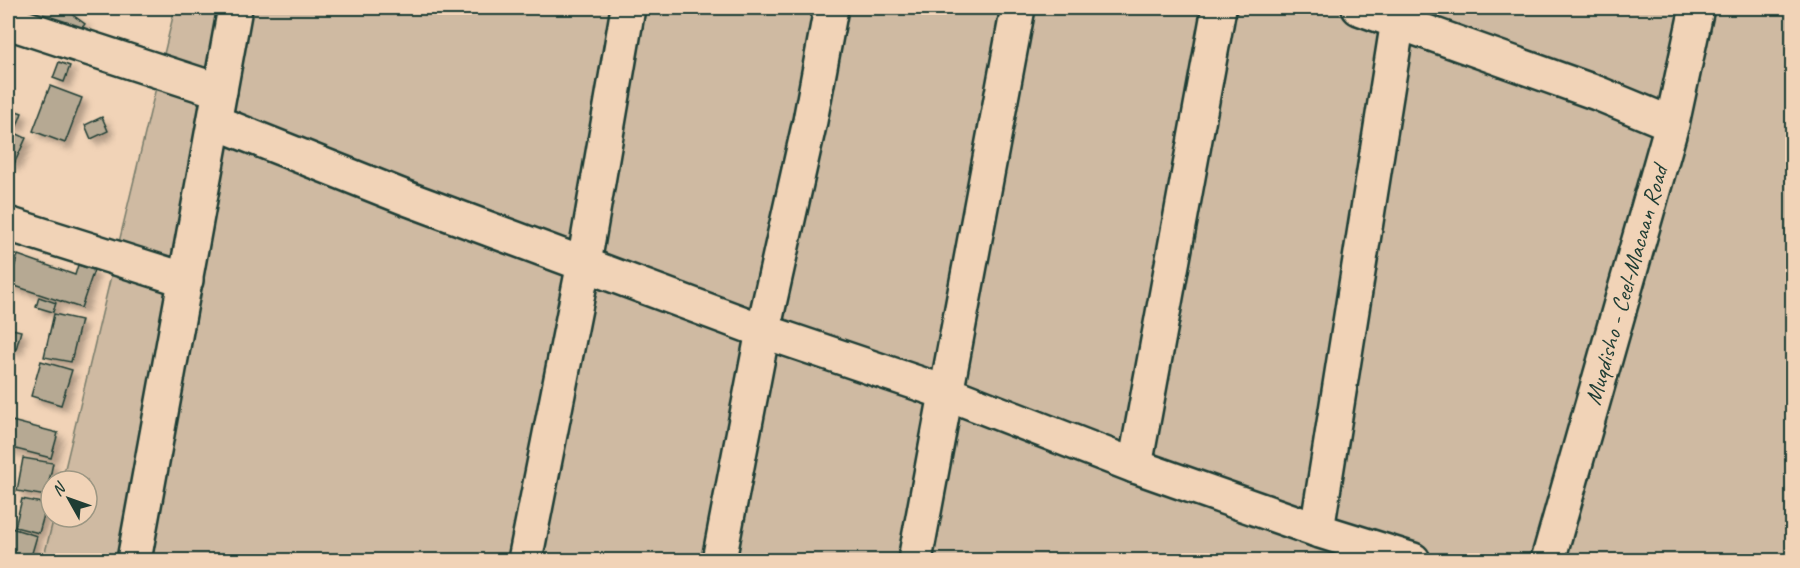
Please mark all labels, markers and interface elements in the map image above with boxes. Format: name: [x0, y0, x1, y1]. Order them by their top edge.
street label: Muqdisho - Ceel-Macaan Road: [1577, 158, 1676, 408]
north arrow: [39, 469, 99, 529]
text: N: [47, 477, 71, 500]

